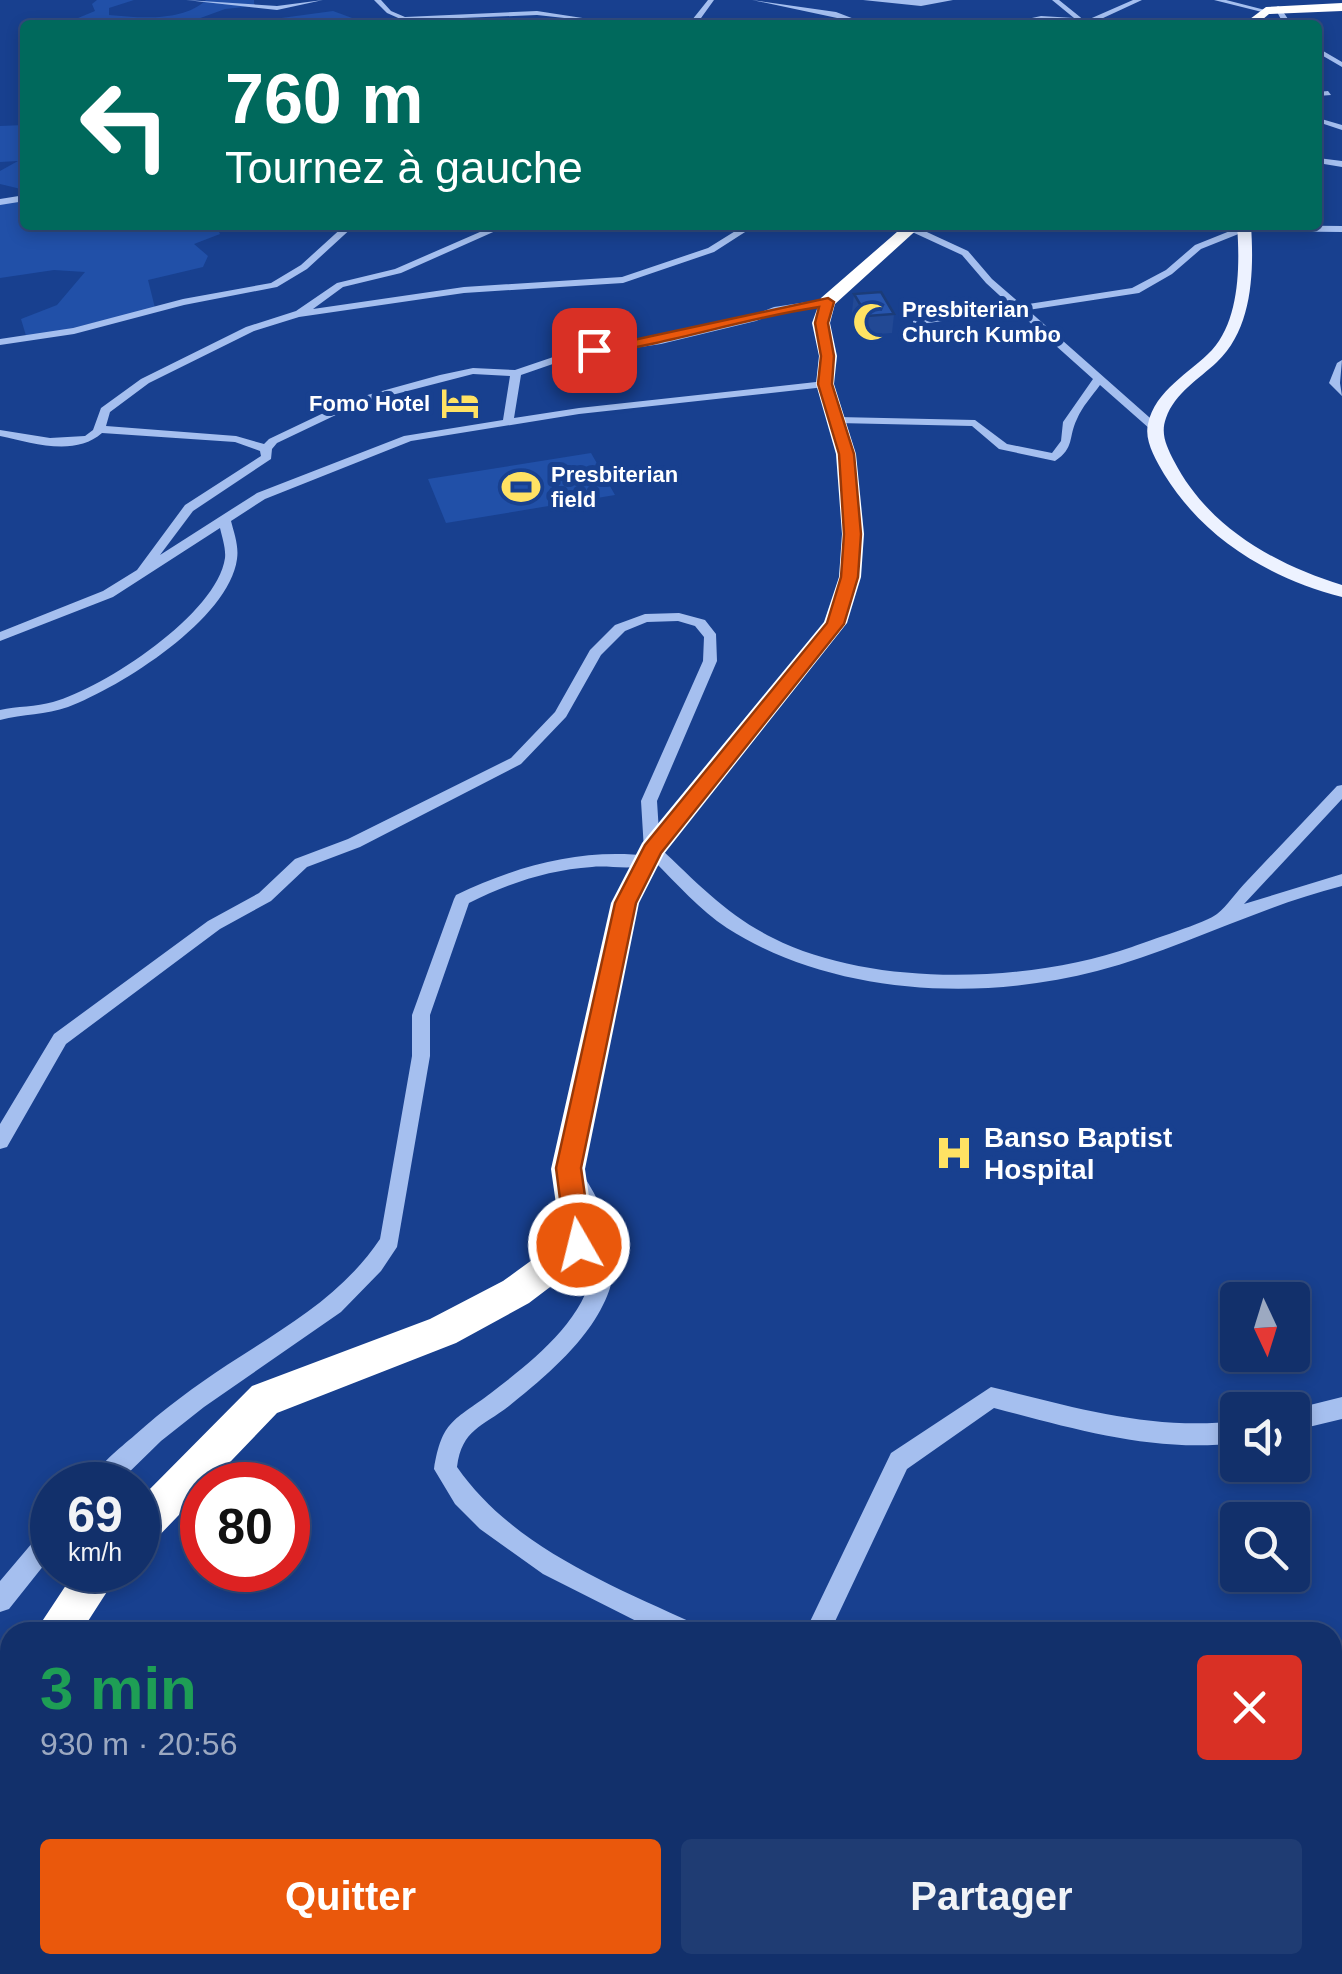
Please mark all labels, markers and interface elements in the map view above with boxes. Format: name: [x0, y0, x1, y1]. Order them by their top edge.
icon: left: [60, 60, 190, 190]
text: 760 m: [225, 60, 423, 138]
text: Tournez à gauche: [225, 142, 583, 193]
place label: Presbiterian Church Kumbo: [902, 297, 1061, 347]
mosque icon: Presbiterian Church Kumbo: [851, 301, 893, 343]
pin: [552, 308, 637, 393]
icon: arrive: [567, 323, 622, 378]
hotel icon: Fomo Hotel: [439, 382, 481, 424]
place label: Fomo Hotel: [309, 391, 430, 416]
place label: Presbiterian field: [551, 462, 678, 512]
sports icon: Presbiterian field: [500, 466, 542, 508]
place label: Banso Baptist Hospital: [984, 1122, 1172, 1185]
hospital icon: Banso Baptist Hospital: [933, 1132, 975, 1174]
position arrow: [527, 1193, 631, 1297]
north arrow: [1220, 1282, 1310, 1372]
map controls: [1220, 1282, 1310, 1592]
button: sound: [1220, 1392, 1310, 1482]
speed limit sign: 80: [180, 1462, 310, 1592]
text: 69: [67, 1487, 123, 1543]
button: search: [1220, 1502, 1310, 1592]
text: km/h: [68, 1538, 122, 1566]
text: 3 min: [40, 1655, 197, 1722]
button: close: [1197, 1655, 1302, 1760]
text: 930 m · 20:56: [40, 1726, 237, 1762]
button: Quitter: [40, 1839, 661, 1954]
button: Partager: [681, 1839, 1302, 1954]

